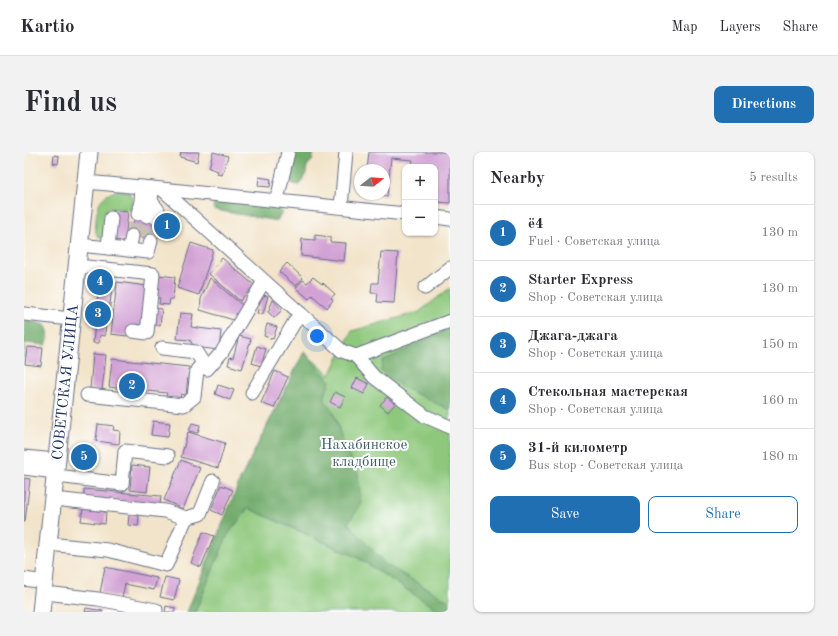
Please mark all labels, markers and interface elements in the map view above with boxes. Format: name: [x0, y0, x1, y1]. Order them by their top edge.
text: Kartio: [20, 18, 75, 37]
text: Map: [672, 20, 698, 34]
text: Layers: [720, 20, 761, 34]
text: Share: [783, 20, 818, 34]
button: Directions: [714, 86, 814, 123]
text: Find us: [24, 90, 117, 118]
north arrow: [354, 164, 390, 200]
map controls: [402, 164, 438, 236]
button: +: [402, 164, 438, 200]
text: Nearby: [490, 170, 545, 187]
text: 5 results: [749, 171, 798, 184]
button: −: [402, 200, 438, 236]
pin: 1: [154, 211, 180, 241]
text: ё4: [528, 217, 544, 232]
text: 1: [499, 226, 507, 239]
text: 130 m: [761, 226, 798, 239]
text: Fuel · Советская улица: [528, 235, 660, 248]
pin: 4: [87, 267, 113, 297]
text: Starter Express: [528, 273, 633, 288]
text: 2: [499, 282, 507, 295]
text: 130 m: [761, 282, 798, 295]
text: Shop · Советская улица: [528, 291, 663, 304]
pin: 3: [85, 299, 111, 329]
street label: СОВЕТСКАЯ УЛИЦА: [51, 303, 82, 461]
your location: [307, 326, 327, 346]
text: Джага-джага: [528, 329, 618, 344]
text: 3: [499, 338, 507, 351]
text: 150 m: [761, 338, 798, 351]
text: Shop · Советская улица: [528, 347, 663, 360]
pin: 2: [119, 371, 145, 401]
text: Стекольная мастерская: [528, 385, 688, 400]
text: 4: [499, 394, 507, 407]
text: 160 m: [761, 394, 798, 407]
text: Shop · Советская улица: [528, 403, 663, 416]
park label: Нахабинское кладбище: [321, 438, 407, 470]
text: 31-й километр: [528, 441, 628, 456]
pin: 5: [71, 442, 97, 472]
text: 5: [499, 450, 507, 463]
text: 180 m: [761, 450, 798, 463]
text: Bus stop · Советская улица: [528, 459, 683, 472]
button: Save: [490, 496, 640, 533]
button: Share: [648, 496, 798, 533]

